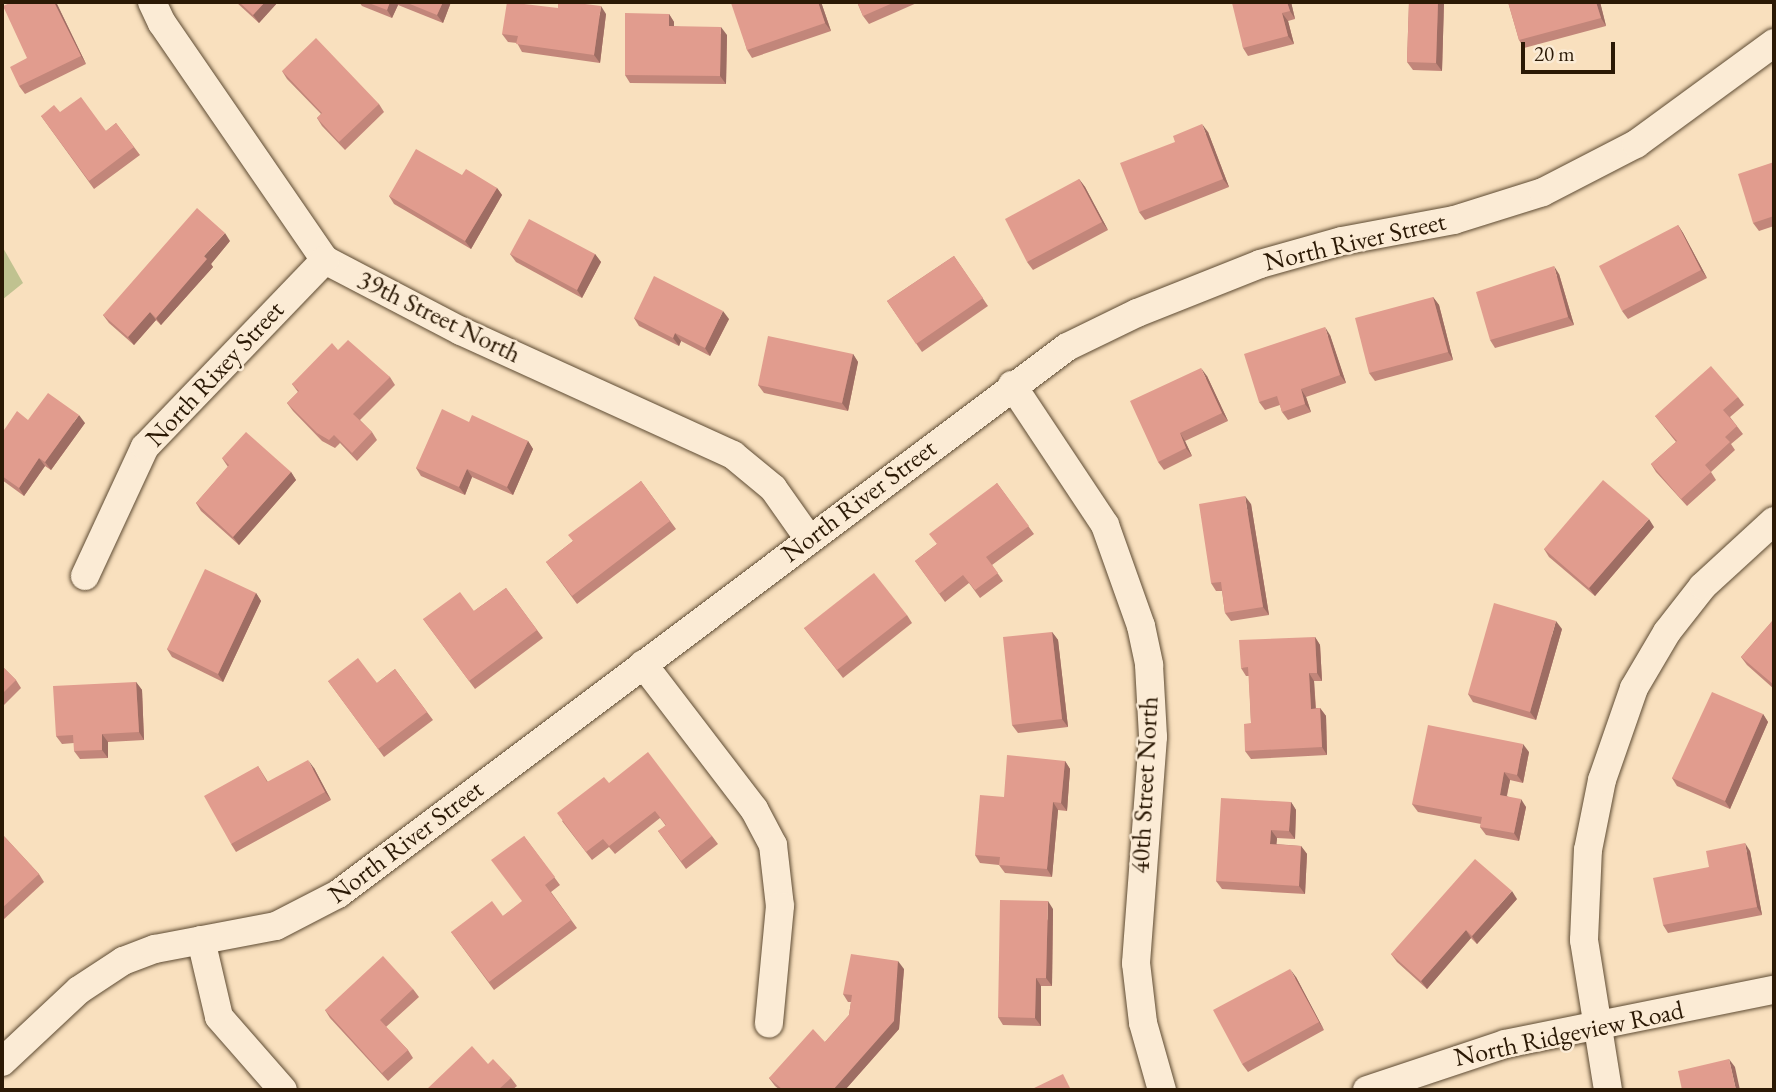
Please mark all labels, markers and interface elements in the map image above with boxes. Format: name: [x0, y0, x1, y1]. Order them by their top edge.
scale bar: [1524, 28, 1618, 72]
text: 20 m: [1534, 40, 1575, 67]
street label: North River Street: [1261, 206, 1449, 278]
street label: 39th Street North: [352, 264, 526, 370]
street label: North Rixey Street: [139, 295, 291, 453]
street label: North River Street: [775, 433, 943, 569]
street label: 40th Street North: [1125, 695, 1165, 875]
street label: North River Street: [322, 774, 490, 910]
street label: North Ridgeview Road: [1451, 994, 1687, 1074]

